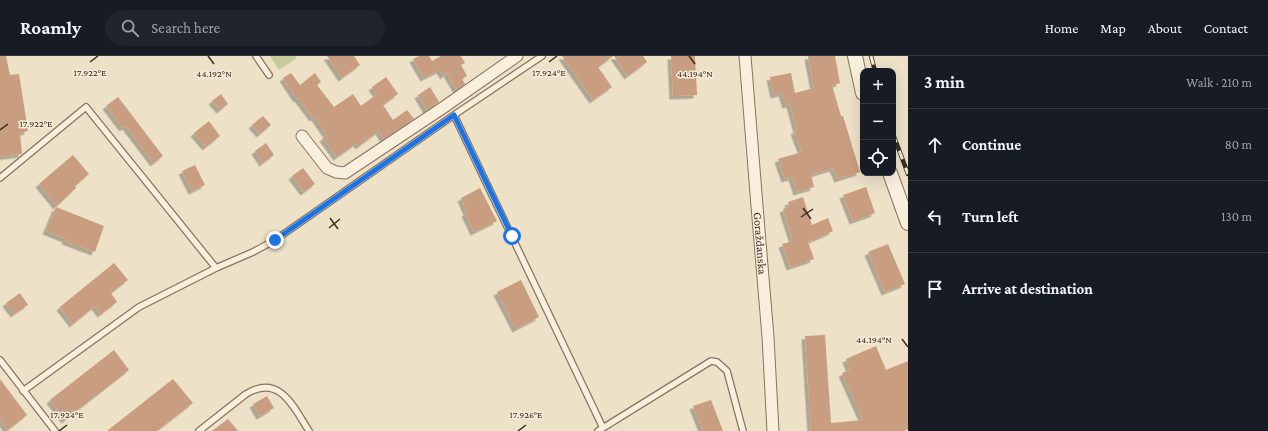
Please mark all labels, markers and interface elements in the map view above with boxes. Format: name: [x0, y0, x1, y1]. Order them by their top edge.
search box: [105, 10, 385, 46]
text: Roamly: [20, 17, 81, 38]
icon: search: [119, 17, 141, 39]
text: Search here: [151, 20, 220, 36]
text: Home: [1045, 20, 1078, 36]
text: Map: [1100, 20, 1126, 36]
text: About: [1148, 20, 1182, 36]
text: Contact: [1204, 20, 1248, 36]
text: 17.922°E: [74, 67, 107, 78]
text: 17.924°E: [532, 67, 566, 78]
text: 44.192°N: [196, 68, 232, 79]
text: 44.194°N: [677, 68, 713, 79]
map controls: [860, 68, 896, 176]
button: +: [860, 68, 896, 104]
text: 3 min: [924, 73, 965, 92]
text: Walk · 210 m: [1186, 75, 1252, 90]
button: −: [860, 104, 896, 140]
text: 17.922°E: [20, 118, 53, 129]
icon: ahead: [924, 134, 946, 156]
text: Continue: [962, 137, 1021, 153]
text: 80 m: [1225, 137, 1252, 152]
button: locate: [860, 140, 896, 176]
icon: left: [924, 206, 946, 228]
text: Turn left: [962, 209, 1018, 225]
text: 130 m: [1221, 209, 1252, 224]
street label: Goraždanska: [751, 212, 770, 276]
route start: [503, 227, 521, 245]
route end: [266, 231, 284, 249]
icon: arrive: [924, 278, 946, 300]
text: Arrive at destination: [962, 281, 1093, 297]
text: 44.194°N: [856, 334, 892, 345]
text: 17.924°E: [50, 409, 84, 420]
text: 17.926°E: [509, 409, 543, 420]

